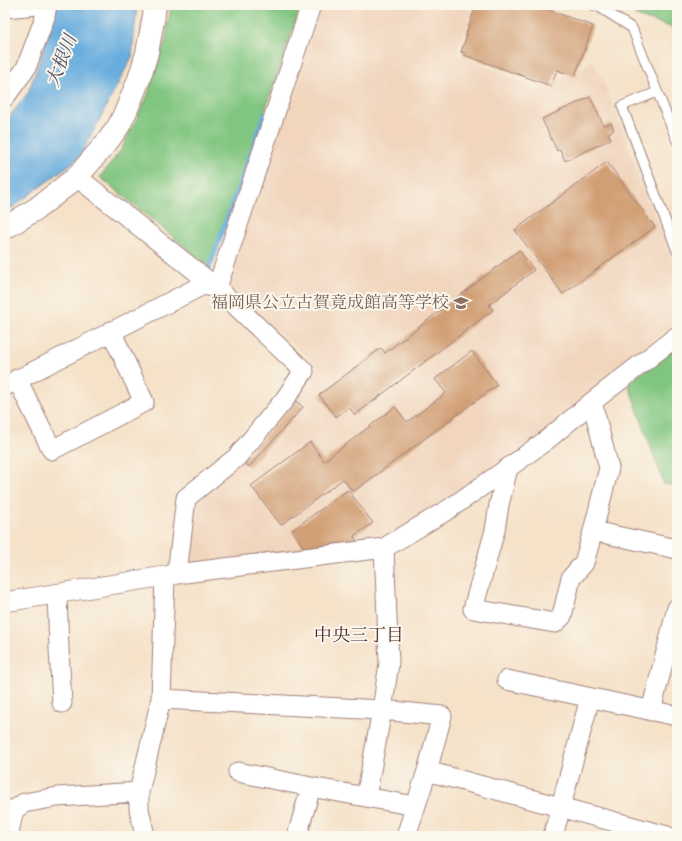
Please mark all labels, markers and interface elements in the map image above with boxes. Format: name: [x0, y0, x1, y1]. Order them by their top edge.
water label: 大根川: [42, 30, 83, 90]
place label: 福岡県公立古賀竟成館高等学校: [211, 292, 449, 314]
school or university icon: 福岡県公立古賀竟成館高等学校: [452, 294, 470, 312]
district label: 中央三丁目: [314, 625, 404, 647]

